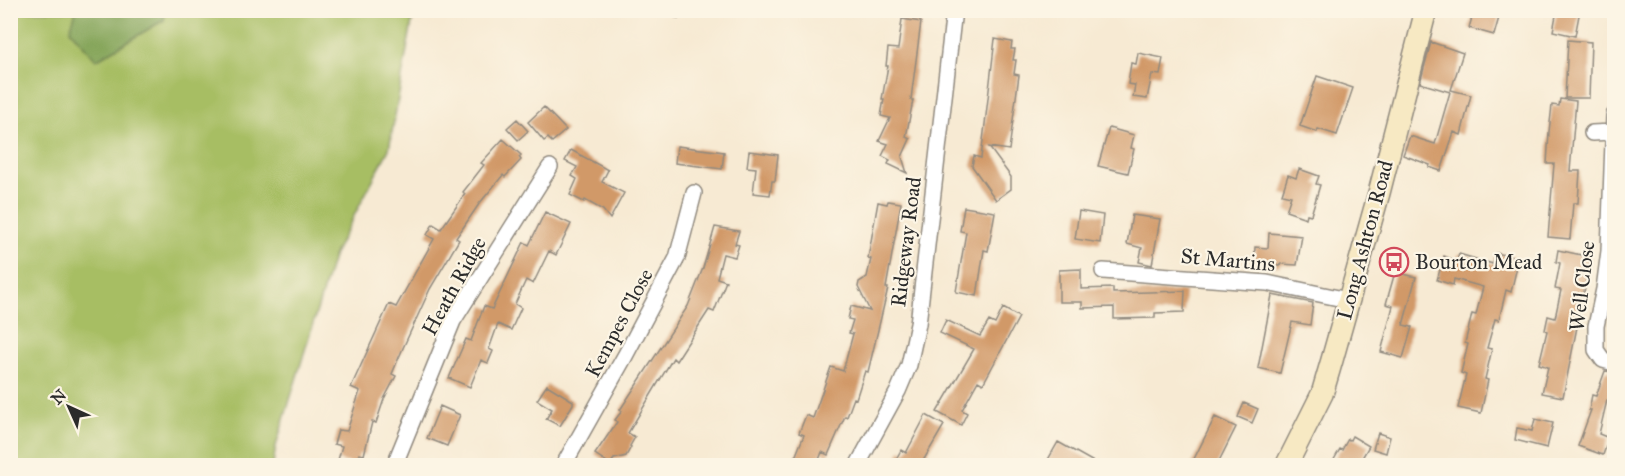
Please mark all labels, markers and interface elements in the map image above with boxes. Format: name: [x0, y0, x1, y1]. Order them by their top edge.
street label: Long Ashton Road: [1331, 157, 1399, 323]
street label: Ridgeway Road: [885, 175, 927, 309]
street label: Heath Ridge: [416, 232, 492, 340]
street label: Well Close: [1564, 239, 1600, 333]
street label: St Martins: [1180, 243, 1276, 277]
bus stop icon: Bourton Mead: [1378, 246, 1410, 278]
place label: Bourton Mead: [1415, 249, 1543, 275]
street label: Kempes Close: [579, 264, 659, 382]
north arrow: [39, 377, 99, 437]
text: N: [47, 385, 71, 408]

